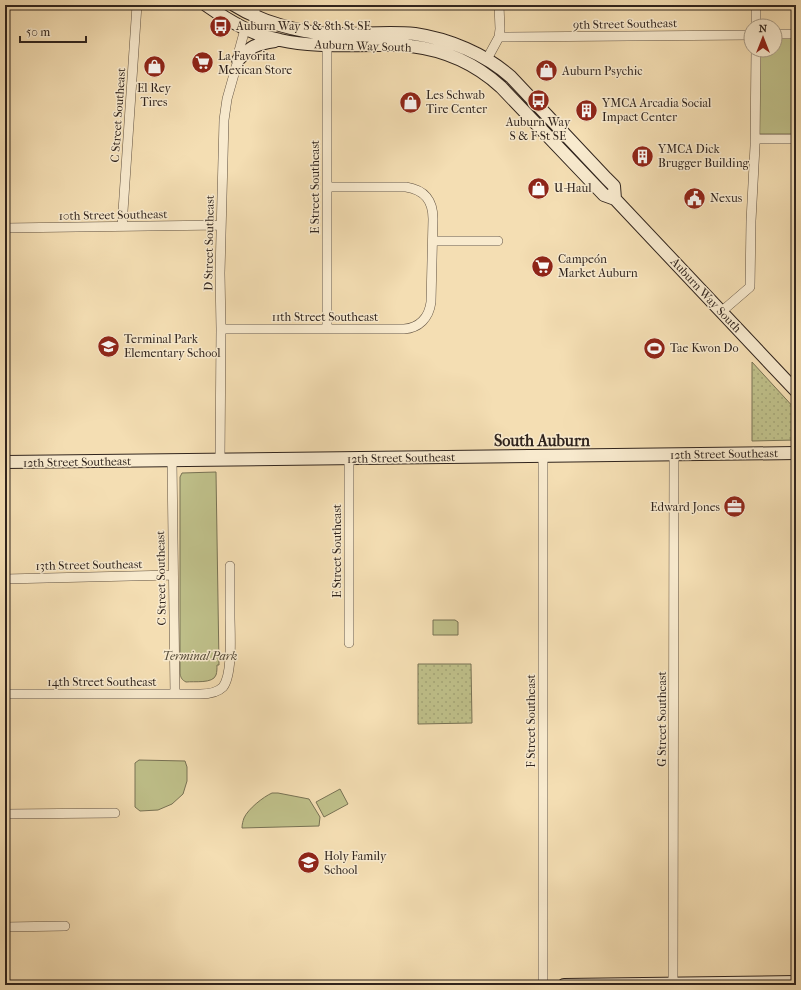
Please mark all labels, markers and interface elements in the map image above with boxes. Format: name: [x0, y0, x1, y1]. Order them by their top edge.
bus stop icon: Auburn Way S & 8th St SE: [207, 13, 233, 39]
street label: 9th Street Southeast: [573, 16, 678, 32]
scale bar: [20, 18, 86, 44]
north arrow: [743, 18, 783, 58]
place label: Auburn Way S & 8th St SE: [235, 19, 371, 33]
text: N: [759, 22, 768, 35]
text: 50 m: [26, 25, 50, 39]
street label: Auburn Way South: [313, 37, 412, 55]
place label: La Favorita Mexican Store: [218, 49, 292, 77]
supermarket icon: La Favorita Mexican Store: [190, 50, 216, 76]
shop icon: El Rey Tires: [141, 54, 167, 80]
shop icon: Auburn Psychic: [533, 58, 559, 84]
place label: Auburn Psychic: [561, 64, 643, 78]
street label: C Street Southeast: [108, 66, 128, 163]
place label: El Rey Tires: [137, 81, 172, 109]
place label: Les Schwab Tire Center: [426, 88, 488, 116]
bus stop icon: Auburn Way S & F St SE: [525, 88, 551, 114]
shop icon: Les Schwab Tire Center: [397, 89, 423, 115]
place label: YMCA Arcadia Social Impact Center: [601, 96, 712, 124]
building icon: YMCA Arcadia Social Impact Center: [574, 97, 600, 123]
place label: Auburn Way S & F St SE: [505, 115, 571, 143]
street label: E Street Southeast: [308, 139, 322, 234]
place label: YMCA Dick Brugger Building: [657, 142, 750, 170]
building icon: YMCA Dick Brugger Building: [629, 143, 655, 169]
shop icon: U-Haul: [525, 175, 551, 201]
place label: U-Haul: [554, 181, 592, 195]
public building icon: Nexus: [681, 185, 707, 211]
place label: Nexus: [710, 191, 743, 205]
street label: D Street Southeast: [201, 194, 217, 291]
street label: 10th Street Southeast: [59, 207, 168, 223]
place label: Campeón Market Auburn: [558, 252, 638, 280]
supermarket icon: Campeón Market Auburn: [529, 253, 555, 279]
street label: Auburn Way South: [667, 254, 744, 336]
street label: 11th Street Southeast: [272, 310, 379, 324]
place label: Terminal Park Elementary School: [124, 332, 221, 360]
school or university icon: Terminal Park Elementary School: [96, 333, 122, 359]
sports icon: Tae Kwon Do: [641, 335, 667, 361]
place label: Tae Kwon Do: [670, 341, 739, 355]
district label: South Auburn: [494, 431, 591, 450]
street label: 12th Street Southeast: [670, 446, 779, 462]
street label: 12th Street Southeast: [347, 450, 456, 466]
street label: 12th Street Southeast: [23, 454, 132, 470]
office icon: Edward Jones: [722, 494, 748, 520]
place label: Edward Jones: [650, 500, 721, 514]
street label: E Street Southeast: [330, 503, 344, 598]
street label: C Street Southeast: [153, 530, 169, 626]
street label: 13th Street Southeast: [35, 557, 143, 573]
park label: Terminal Park: [163, 649, 237, 663]
street label: G Street Southeast: [655, 671, 669, 767]
street label: F Street Southeast: [524, 674, 538, 768]
street label: 14th Street Southeast: [47, 675, 157, 689]
place label: Holy Family School: [324, 849, 387, 877]
school or university icon: Holy Family School: [296, 850, 322, 876]

